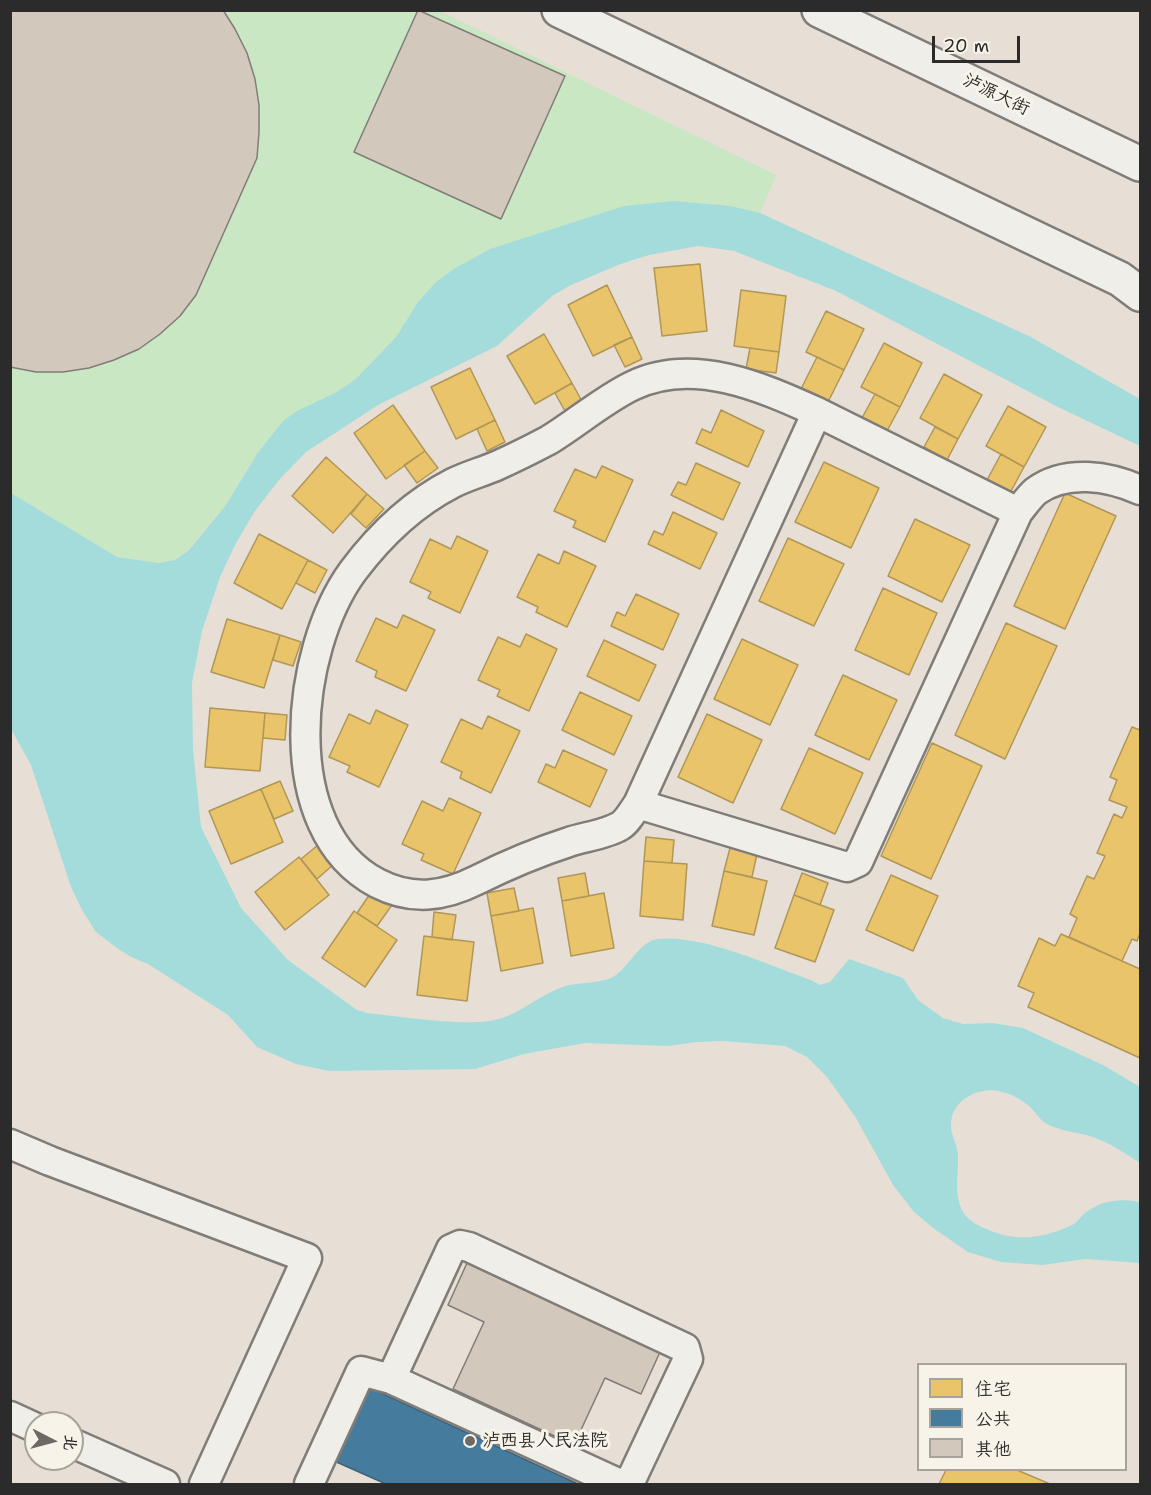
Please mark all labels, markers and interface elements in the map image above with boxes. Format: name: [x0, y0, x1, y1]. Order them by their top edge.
scale bar: [935, 24, 1024, 62]
text: 20 m: [943, 34, 989, 58]
street label: 泸源大街: [959, 70, 1033, 120]
legend: [917, 1363, 1127, 1471]
text: 住宅: [975, 1377, 1011, 1401]
text: 公共: [975, 1407, 1011, 1431]
north arrow: [24, 1411, 84, 1471]
place label: 泸西县人民法院: [482, 1430, 608, 1452]
text: 北: [59, 1434, 82, 1452]
marker: 泸西县人民法院: [463, 1434, 477, 1448]
text: 其他: [975, 1437, 1011, 1461]

